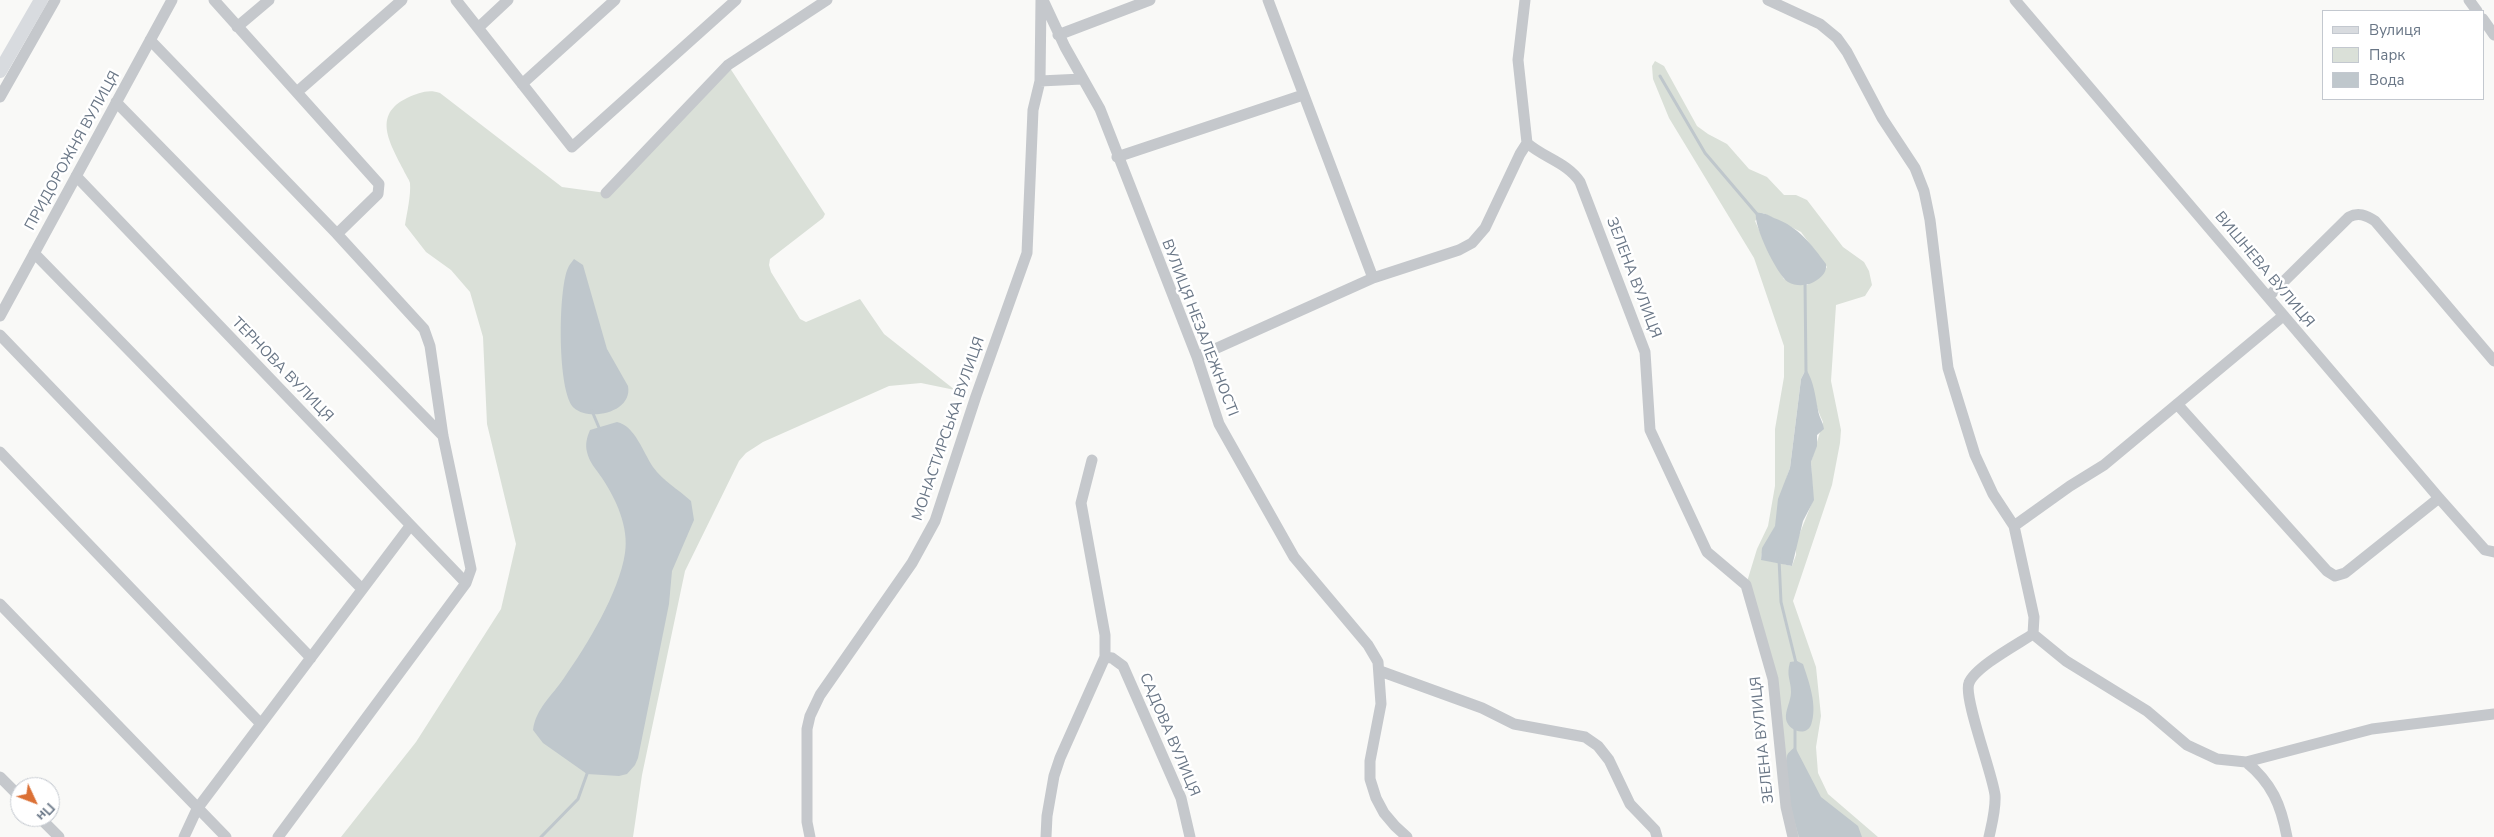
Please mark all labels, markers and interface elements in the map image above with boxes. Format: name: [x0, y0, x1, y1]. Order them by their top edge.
legend: [2322, 10, 2484, 100]
text: Вулиця: [2369, 20, 2421, 40]
text: Парк: [2369, 45, 2405, 65]
street label: ПРИДОРОЖНЯ ВУЛИЦЯ: [22, 68, 124, 234]
text: Вода: [2369, 70, 2405, 90]
street label: ВИШНЕВА ВУЛИЦЯ: [2210, 209, 2318, 331]
street label: ЗЕЛЕНА ВУЛИЦЯ: [1602, 215, 1664, 341]
street label: ВУЛИЦЯ НЕЗАЛЕЖНОСТІ: [1157, 237, 1241, 419]
street label: ТЕРНОВА ВУЛИЦЯ: [227, 314, 337, 426]
street label: МОНАСТИРСЬКА ВУЛИЦЯ: [909, 335, 989, 523]
street label: САДОВА ВУЛИЦЯ: [1135, 671, 1203, 799]
street label: ЗЕЛЕНА ВУЛИЦЯ: [1747, 675, 1779, 805]
north arrow: [10, 777, 60, 827]
text: Пн: [32, 798, 59, 825]

